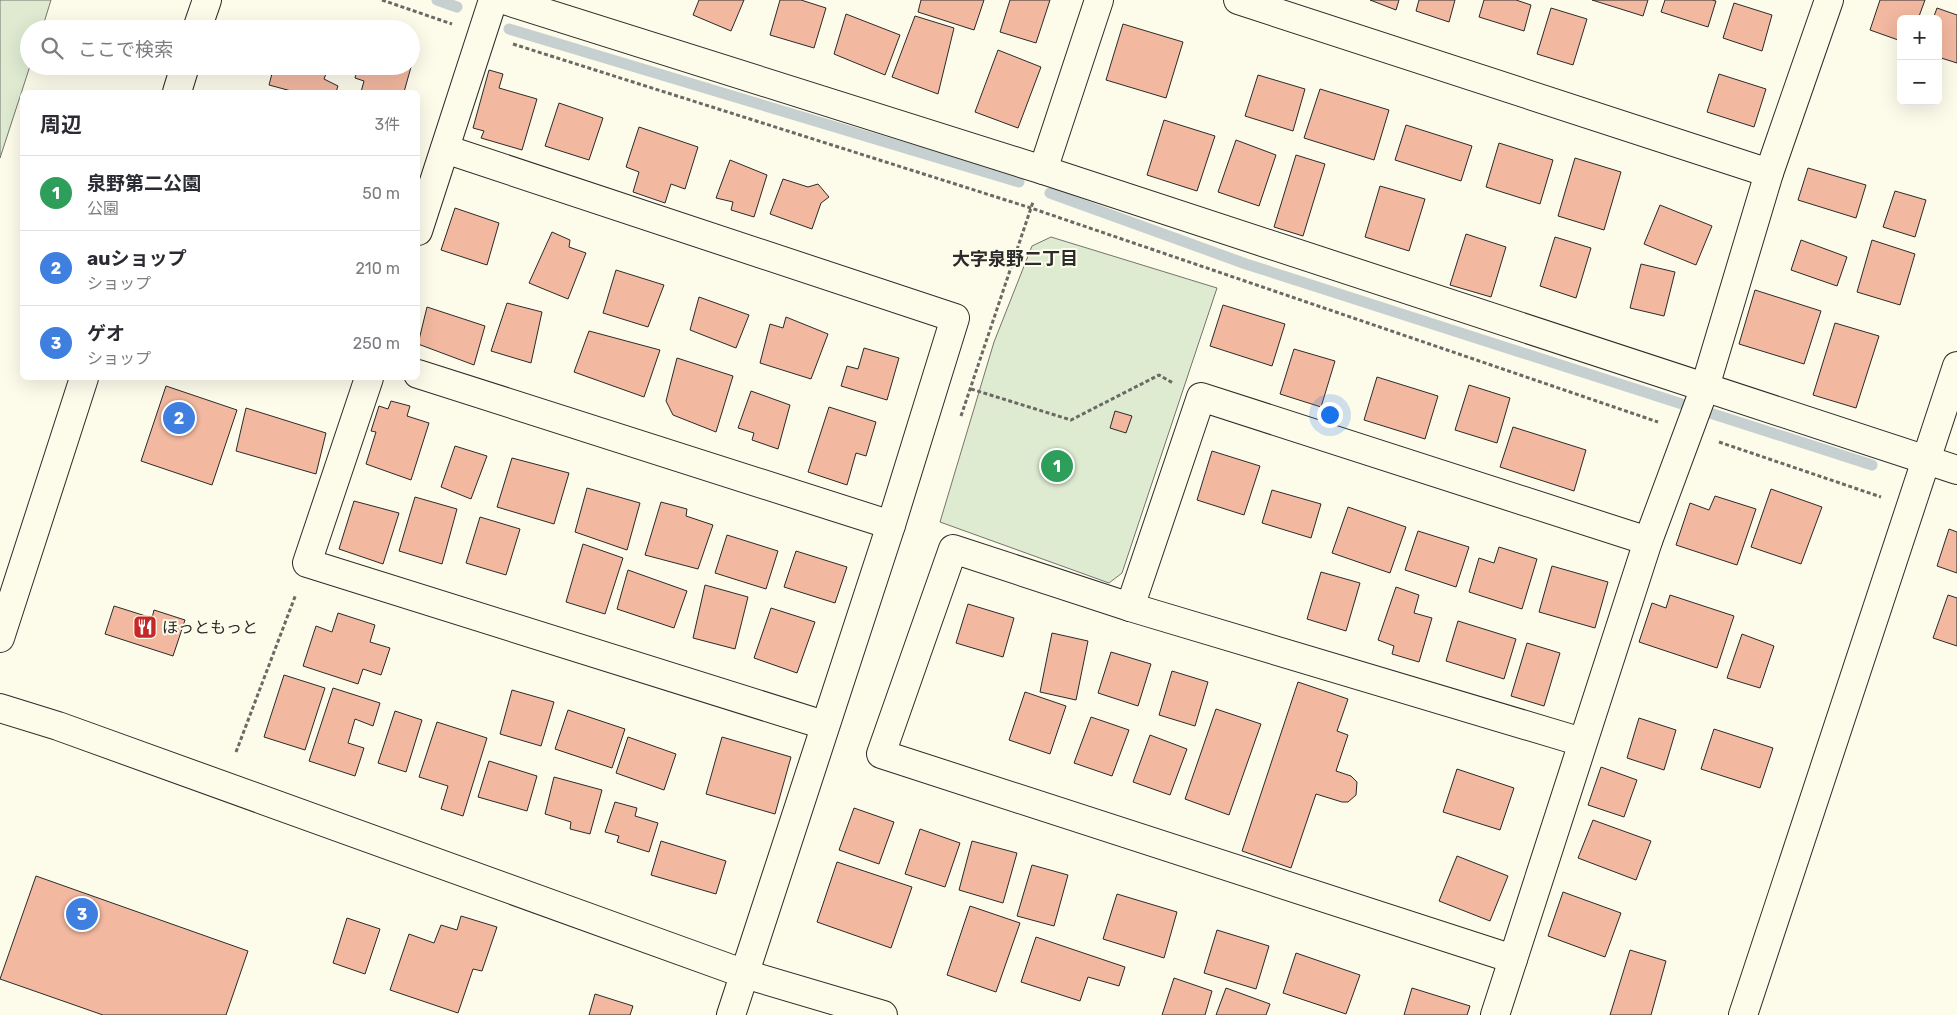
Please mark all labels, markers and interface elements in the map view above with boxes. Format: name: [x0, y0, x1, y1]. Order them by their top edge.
map controls: [1897, 15, 1942, 105]
button: +: [1897, 15, 1942, 60]
search box: [20, 20, 420, 75]
icon: search: [38, 34, 66, 62]
text: ここで検索: [78, 38, 173, 61]
button: −: [1897, 60, 1942, 105]
text: 周辺: [40, 112, 82, 137]
text: 3件: [374, 115, 400, 134]
text: 泉野第二公園: [87, 172, 201, 195]
text: 1: [52, 184, 60, 203]
text: 50 m: [362, 184, 400, 203]
text: 公園: [87, 199, 119, 218]
text: auショップ: [87, 247, 186, 270]
district label: 大字泉野二丁目: [952, 248, 1078, 270]
text: 2: [51, 259, 61, 278]
text: 210 m: [355, 259, 400, 278]
text: ショップ: [87, 274, 151, 293]
text: ゲオ: [87, 322, 125, 345]
text: 3: [51, 334, 61, 353]
text: 250 m: [353, 334, 400, 353]
text: ショップ: [87, 349, 151, 368]
pin: 2: [163, 399, 195, 437]
your location: [1317, 402, 1343, 428]
pin: 1: [1041, 447, 1073, 485]
restaurant icon: ほっともっと: [132, 614, 158, 640]
place label: ほっともっと: [162, 618, 258, 637]
pin: 3: [66, 895, 98, 933]

